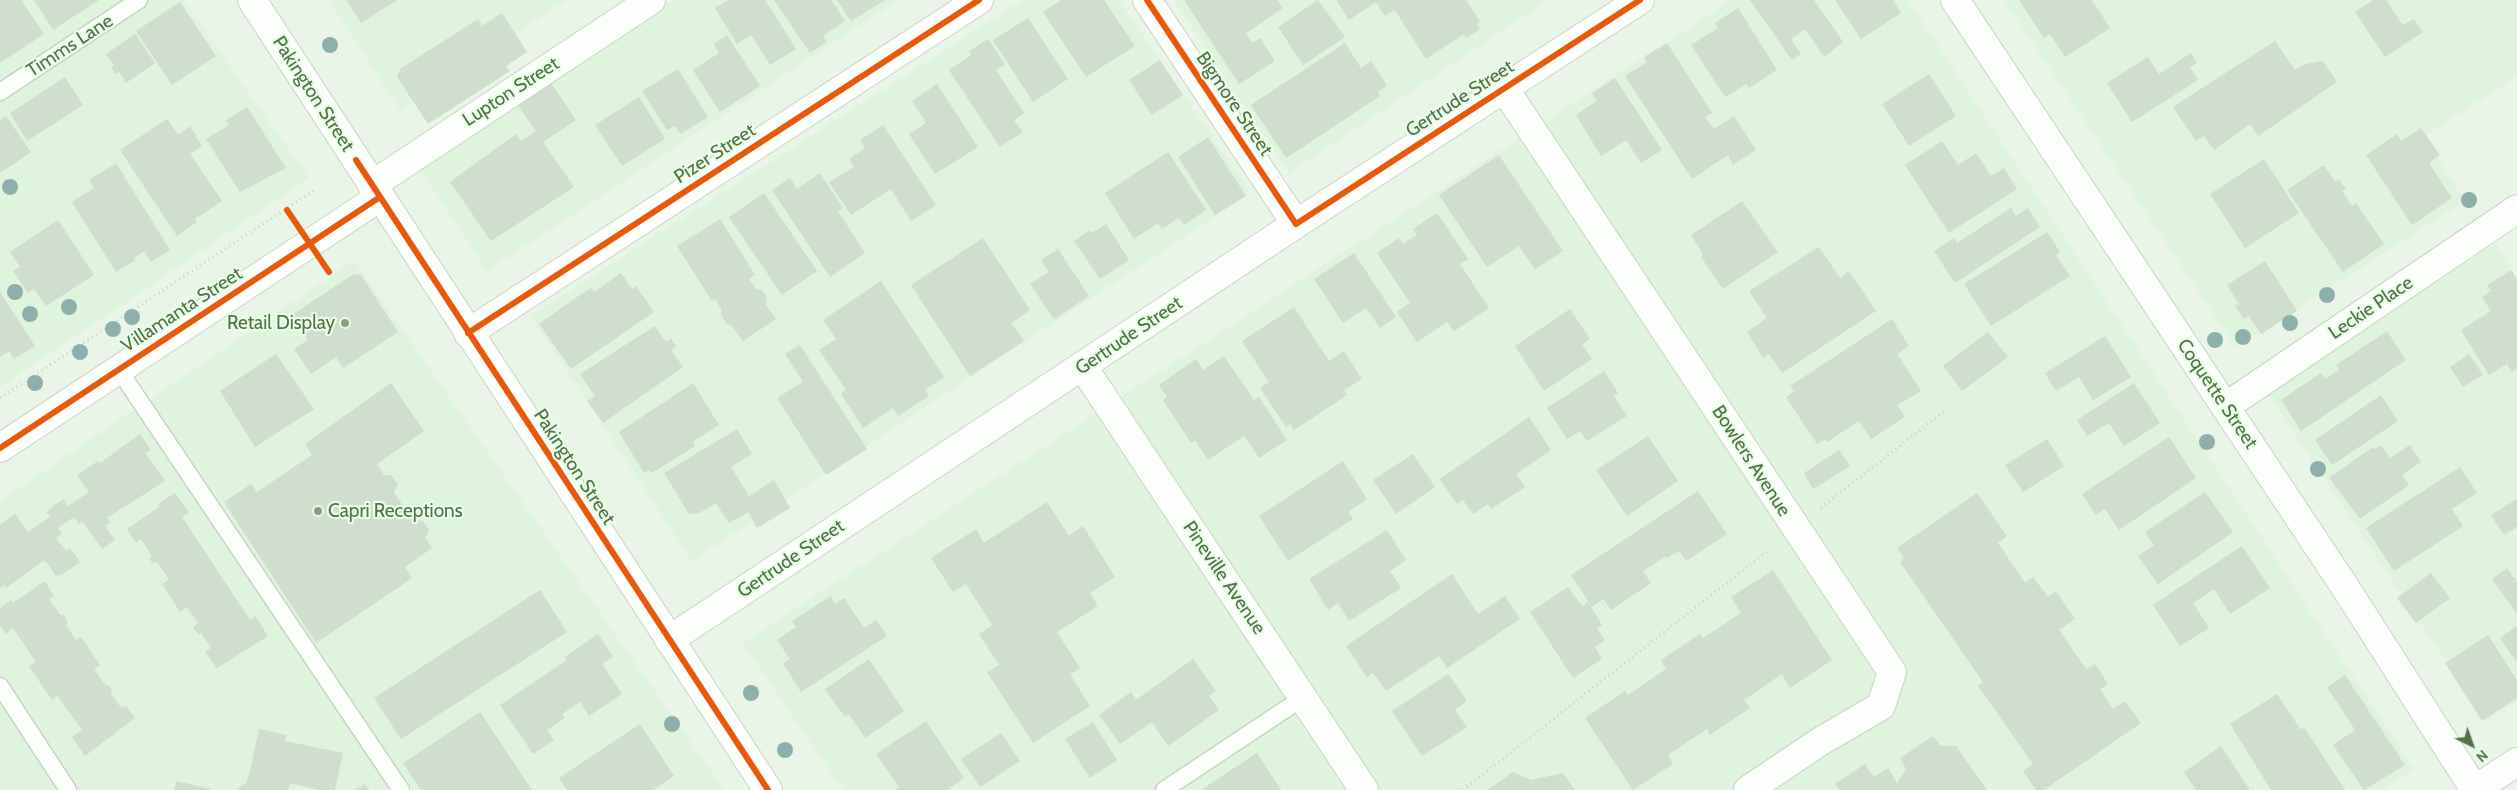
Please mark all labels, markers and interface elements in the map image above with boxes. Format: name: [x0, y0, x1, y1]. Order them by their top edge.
street label: Timms Lane: [23, 10, 117, 82]
street label: Pakington Street: [267, 32, 359, 156]
street label: Bigmore Street: [1191, 48, 1277, 160]
street label: Lupton Street: [459, 52, 563, 132]
street label: Gertrude Street: [1402, 56, 1518, 142]
street label: Pizer Street: [670, 119, 760, 189]
street label: Villamanta Street: [117, 262, 247, 358]
street label: Leckie Place: [2324, 271, 2418, 345]
street label: Gertrude Street: [1071, 292, 1187, 380]
place label: Retail Display: [227, 312, 335, 334]
marker: Retail Display: [339, 317, 351, 329]
street label: Coquette Street: [2172, 335, 2262, 453]
street label: Bowlers Avenue: [1707, 401, 1795, 521]
street label: Pakington Street: [528, 405, 620, 529]
place label: Capri Receptions: [328, 500, 463, 522]
marker: Capri Receptions: [312, 505, 324, 517]
street label: Gertrude Street: [733, 515, 849, 603]
street label: Pineville Avenue: [1178, 517, 1270, 639]
north arrow: [2447, 720, 2497, 770]
text: N: [2472, 746, 2492, 766]

